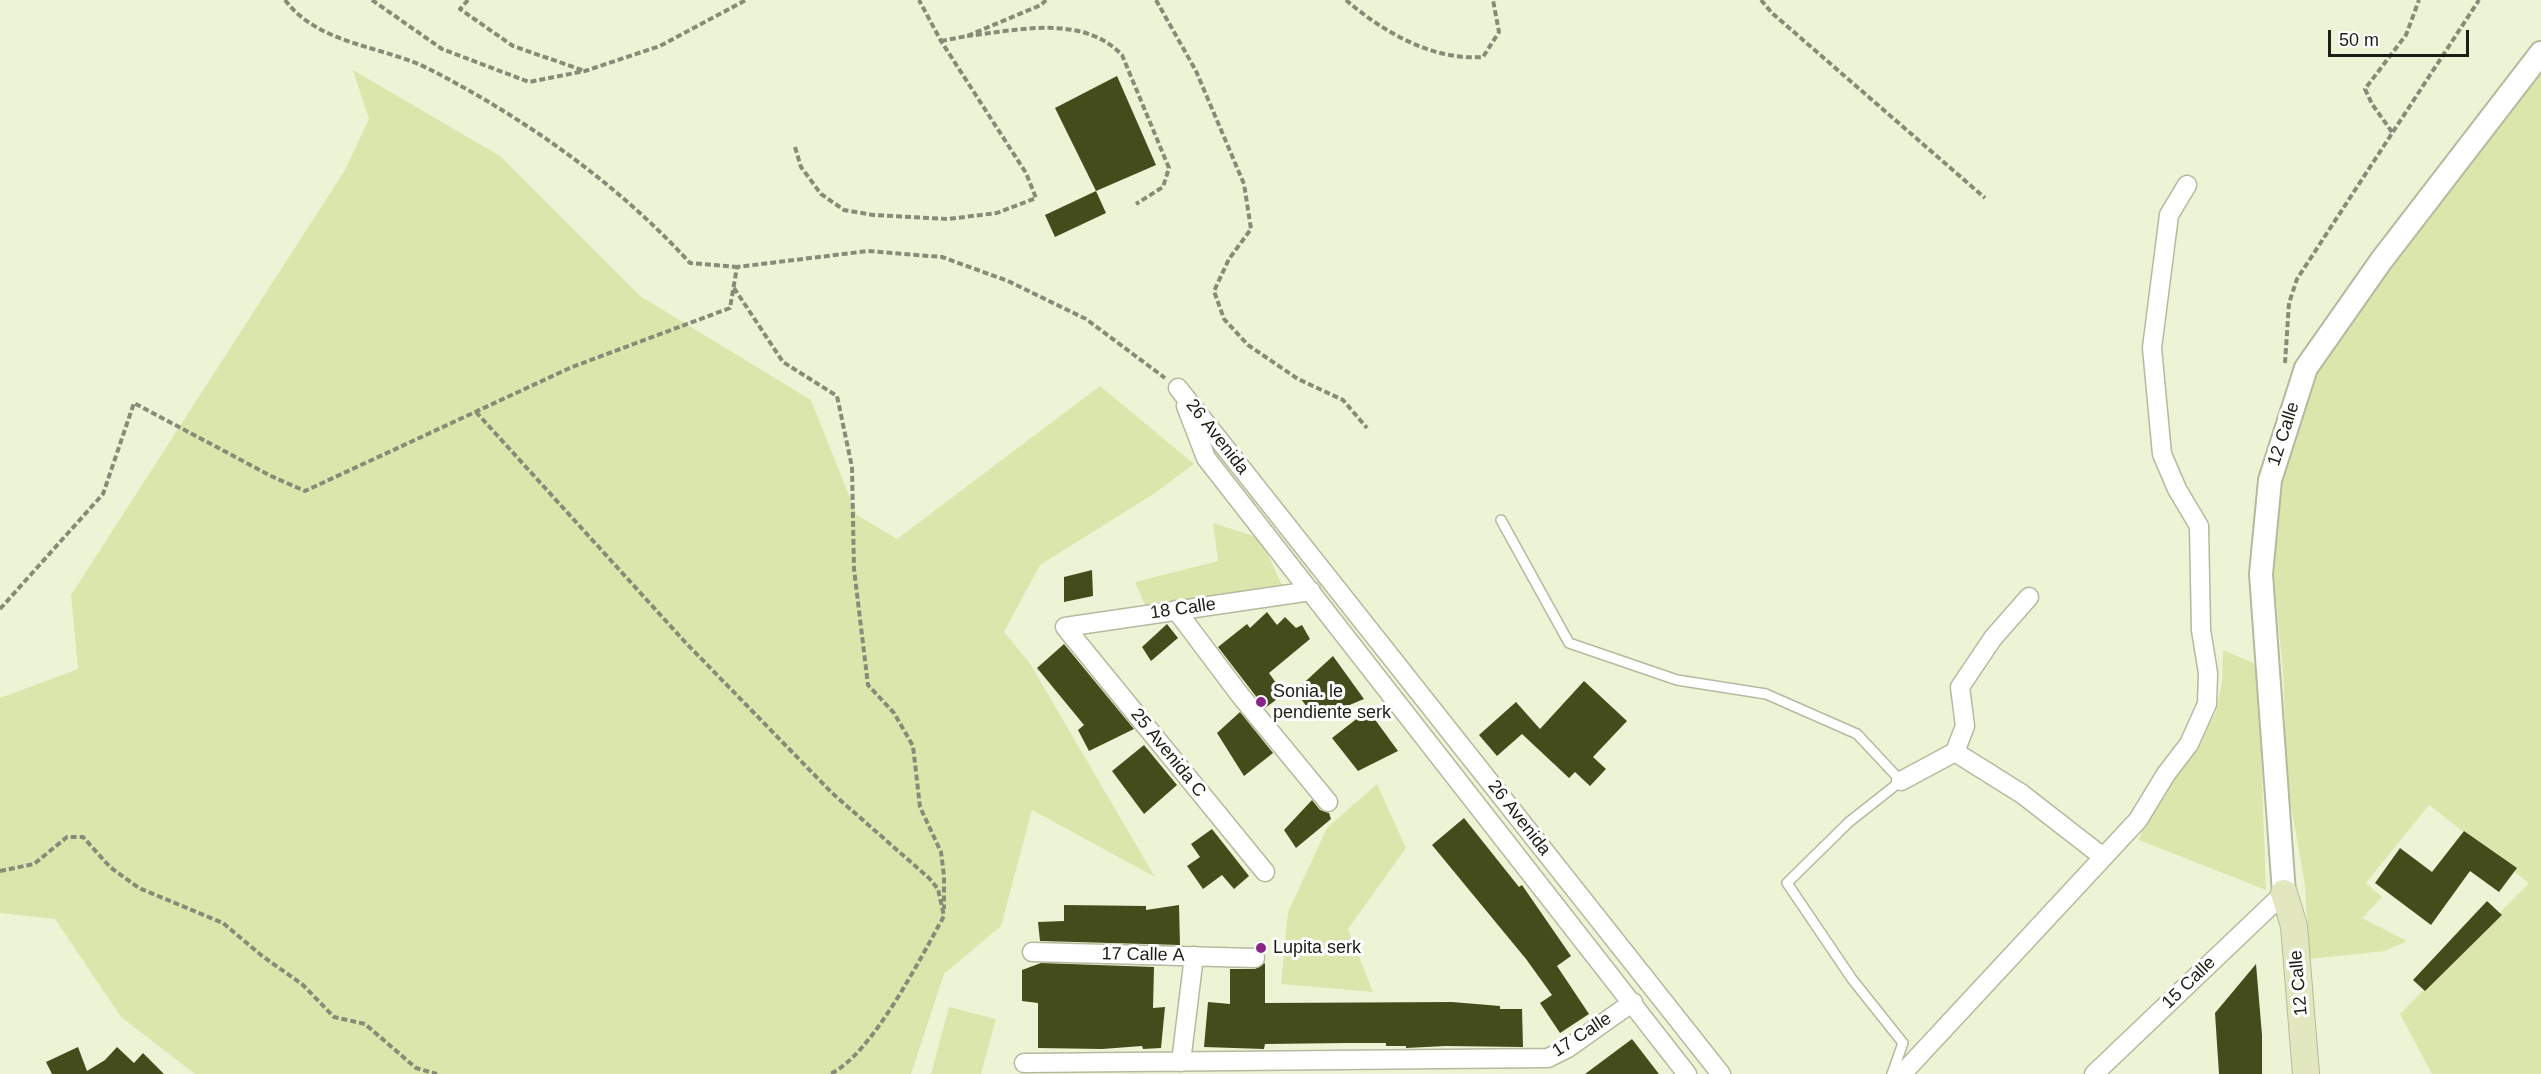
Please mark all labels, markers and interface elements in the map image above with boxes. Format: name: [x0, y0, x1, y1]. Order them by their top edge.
scale bar: [2331, 18, 2472, 56]
text: 50 m: [2339, 30, 2379, 50]
street label: 26 Avenida: [1181, 395, 1253, 479]
street label: 12 Calle: [2264, 399, 2304, 469]
street label: 18 Calle: [1149, 594, 1217, 624]
place label: Sonia. le pendiente serk: [1273, 681, 1391, 724]
marker: Sonia. le pendiente serk: [1254, 695, 1268, 709]
street label: 25 Avenida C: [1126, 704, 1210, 802]
street label: 26 Avenida: [1483, 776, 1555, 860]
place label: Lupita serk: [1273, 937, 1361, 959]
marker: Lupita serk: [1254, 941, 1268, 955]
street label: 17 Calle A: [1101, 943, 1185, 967]
street label: 12 Calle: [2285, 949, 2313, 1017]
street label: 15 Calle: [2158, 952, 2220, 1014]
street label: 17 Calle: [1548, 1008, 1616, 1062]

